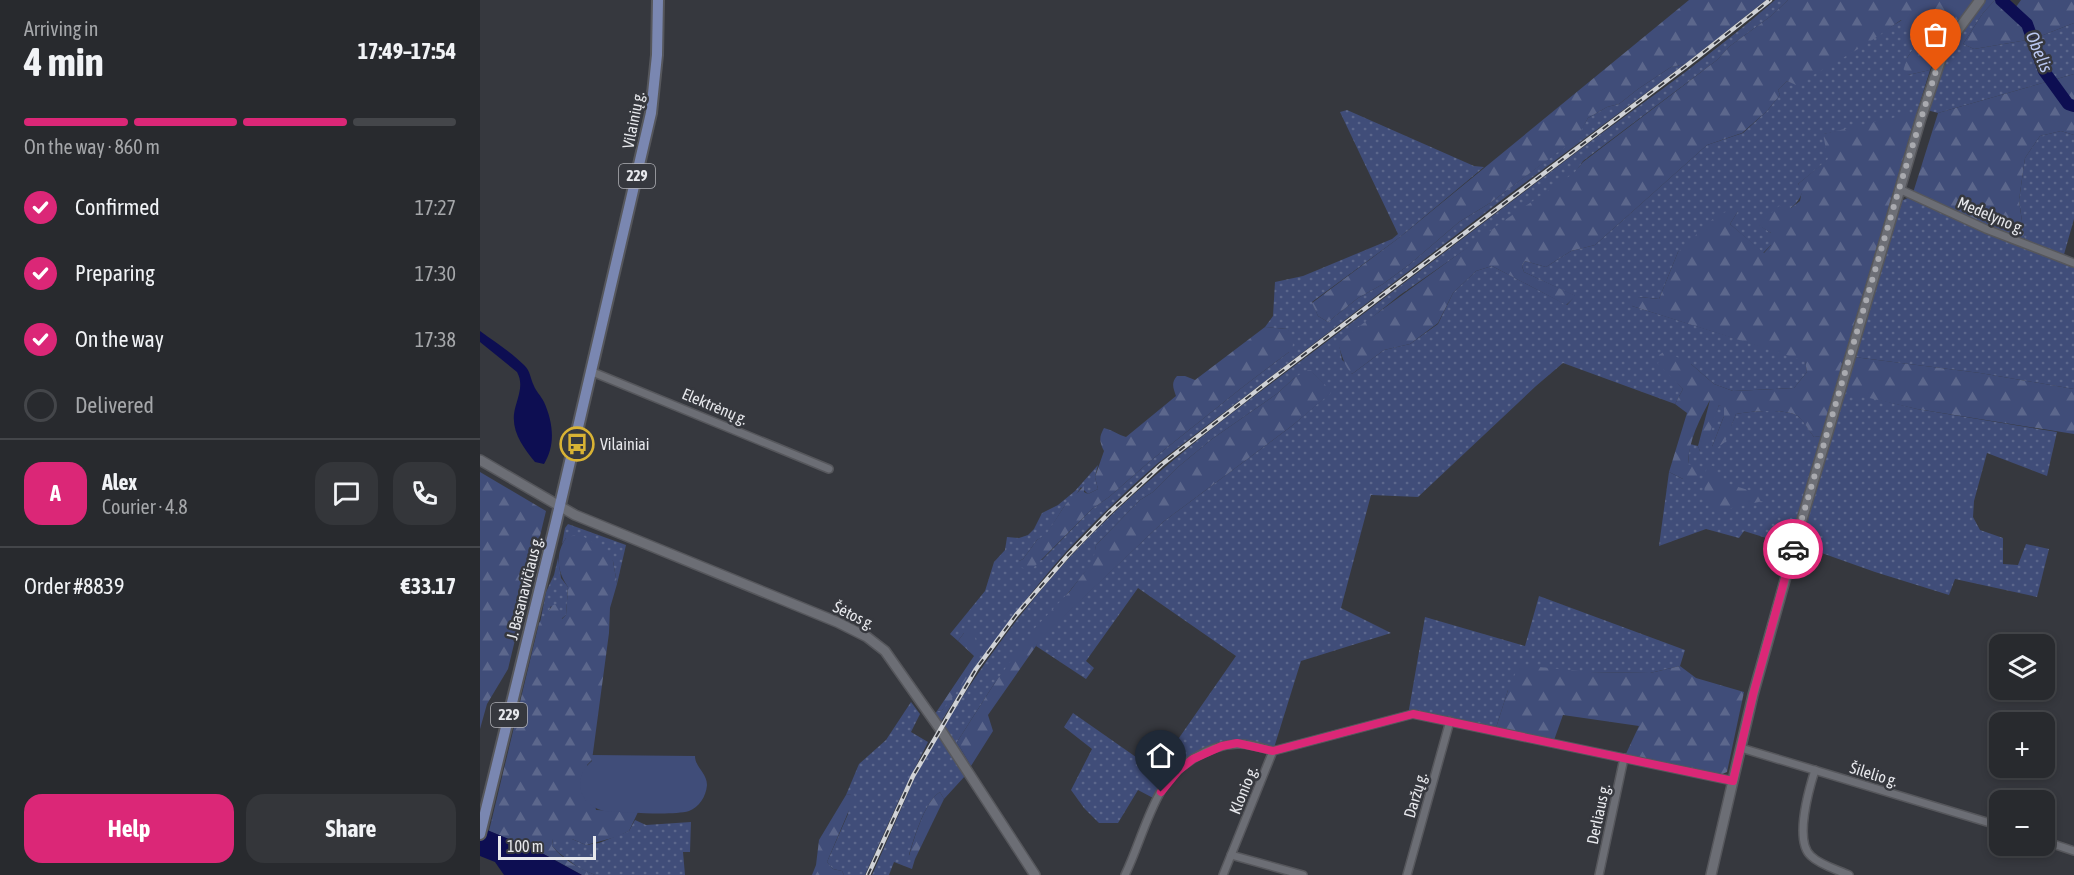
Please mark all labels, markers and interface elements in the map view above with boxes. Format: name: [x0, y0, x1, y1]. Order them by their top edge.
pin: [1910, 9, 1961, 71]
text: Arriving in: [24, 17, 98, 40]
icon: bag: [1919, 18, 1952, 51]
water label: Obelis: [2021, 28, 2057, 75]
text: 17:49–17:54: [358, 38, 456, 64]
text: 4 min: [24, 40, 104, 84]
street label: Vilainių g.: [619, 90, 648, 150]
text: On the way · 860 m: [24, 135, 160, 158]
road number: 229: [619, 164, 655, 188]
icon: check: [24, 191, 57, 224]
street label: Medelyno g.: [1955, 193, 2027, 238]
text: Confirmed: [75, 194, 160, 220]
text: 17:27: [415, 196, 456, 219]
icon: check: [24, 257, 57, 290]
text: Preparing: [75, 260, 155, 286]
text: 17:30: [415, 262, 456, 285]
icon: check: [24, 323, 57, 356]
text: On the way: [75, 326, 164, 352]
text: 17:38: [415, 328, 456, 351]
street label: Elektrėnų g.: [679, 384, 751, 429]
text: Delivered: [75, 392, 154, 418]
bus stop icon: Vilainiai: [559, 426, 595, 462]
place label: Vilainiai: [600, 435, 649, 453]
button: chat: [315, 462, 378, 525]
button: phone: [393, 462, 456, 525]
text: Alex: [102, 469, 137, 495]
text: A: [50, 480, 61, 506]
text: Courier · 4.8: [102, 495, 188, 518]
courier: [1763, 519, 1823, 579]
icon: car: [1777, 533, 1810, 566]
street label: J. Basanavičiaus g.: [502, 534, 547, 642]
text: Order #8839: [24, 573, 124, 599]
text: €33.17: [401, 573, 456, 599]
street label: Šėtos g.: [830, 597, 878, 634]
map controls: [1989, 634, 2055, 856]
button: layers: [1989, 634, 2055, 700]
road number: 229: [491, 703, 527, 727]
button: +: [1989, 712, 2055, 778]
pin: [1135, 730, 1186, 792]
icon: home: [1144, 739, 1177, 772]
street label: Šilelio g.: [1848, 758, 1900, 791]
street label: Klonio g.: [1225, 763, 1262, 817]
street label: Daržų g.: [1400, 770, 1431, 820]
street label: Derliaus g.: [1583, 782, 1614, 846]
button: −: [1989, 790, 2055, 856]
button: Help: [24, 794, 234, 863]
button: Share: [246, 794, 456, 863]
scale bar: [498, 833, 596, 860]
text: 100 m: [507, 837, 543, 855]

